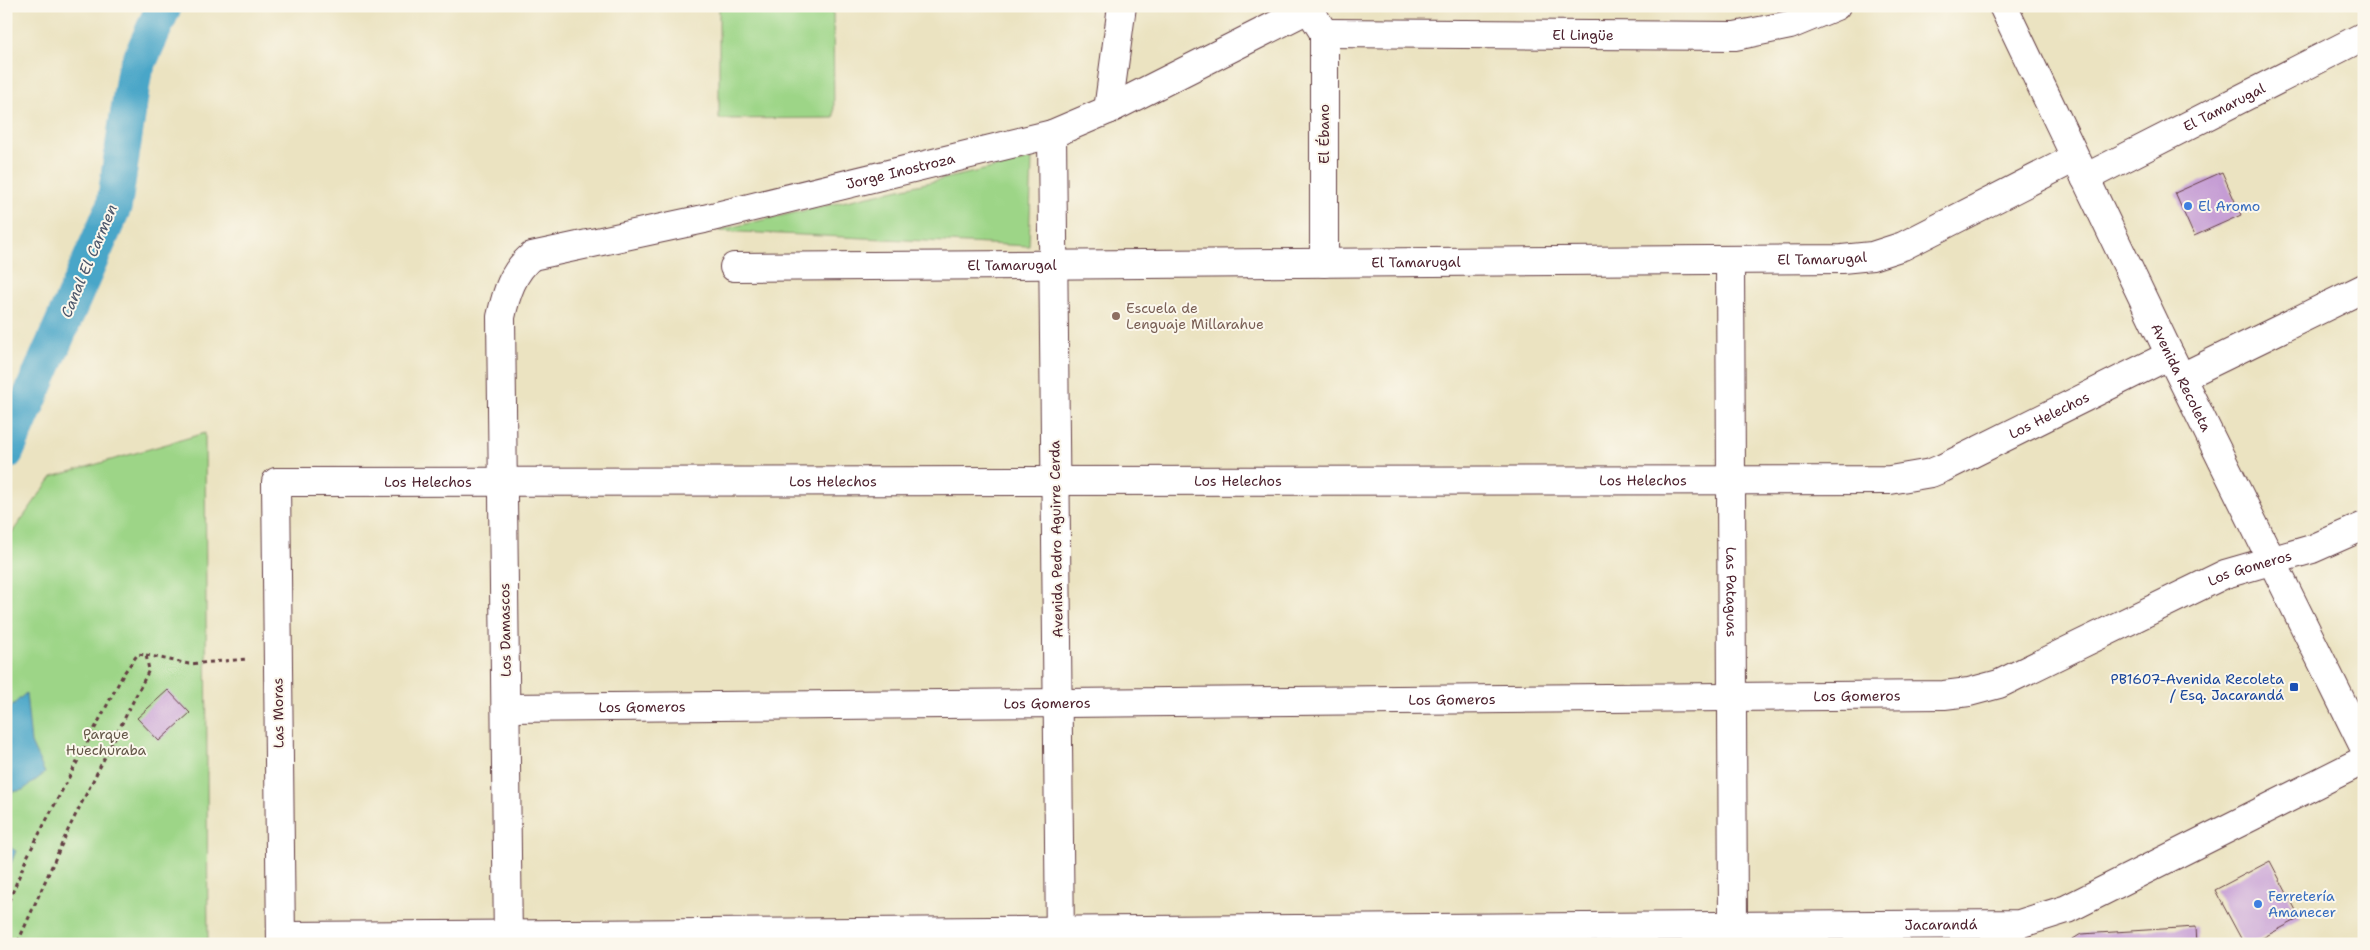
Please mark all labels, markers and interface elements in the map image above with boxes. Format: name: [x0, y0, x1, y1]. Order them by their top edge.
street label: El Lingüe: [1552, 26, 1614, 44]
street label: El Tamarugal: [2180, 79, 2269, 136]
street label: El Ébano: [1315, 104, 1333, 164]
street label: Jorge Inostroza: [844, 149, 957, 193]
place label: El Aromo: [2198, 197, 2260, 215]
marker: El Aromo: [2182, 200, 2194, 212]
water label: Canal El Carmen: [56, 201, 122, 321]
street label: El Tamarugal: [1777, 248, 1868, 268]
street label: El Tamarugal: [1371, 253, 1462, 271]
street label: El Tamarugal: [967, 256, 1058, 274]
place label: Escuela de Lenguaje Millarahue: [1126, 299, 1264, 333]
marker: Escuela de Lenguaje Millarahue: [1110, 310, 1122, 322]
street label: Avenida Recoleta: [2147, 320, 2216, 435]
street label: Los Helechos: [2006, 388, 2092, 443]
street label: Avenida Pedro Aguirre Cerda: [1045, 440, 1067, 638]
street label: Los Helechos: [1599, 471, 1687, 489]
street label: Los Helechos: [789, 472, 877, 490]
street label: Los Helechos: [1194, 472, 1282, 490]
street label: Los Helechos: [384, 473, 472, 491]
street label: Los Gomeros: [2205, 546, 2294, 590]
street label: Las Pataguas: [1722, 547, 1741, 637]
street label: Los Damascos: [495, 583, 515, 677]
place label: PB1607-Avenida Recoleta / Esq. Jacarandá: [2111, 670, 2284, 704]
street label: Las Moras: [268, 677, 288, 749]
marker: PB1607-Avenida Recoleta / Esq. Jacarandá: [2288, 681, 2300, 693]
street label: Los Gomeros: [1813, 686, 1901, 705]
street label: Los Gomeros: [1408, 690, 1496, 709]
street label: Los Gomeros: [1003, 694, 1091, 713]
street label: Los Gomeros: [598, 697, 686, 716]
park label: Parque Huechuraba: [66, 725, 147, 759]
place label: Ferretería Amanecer: [2268, 887, 2337, 921]
marker: Ferretería Amanecer: [2252, 898, 2264, 910]
street label: Jacarandá: [1904, 915, 1978, 934]

